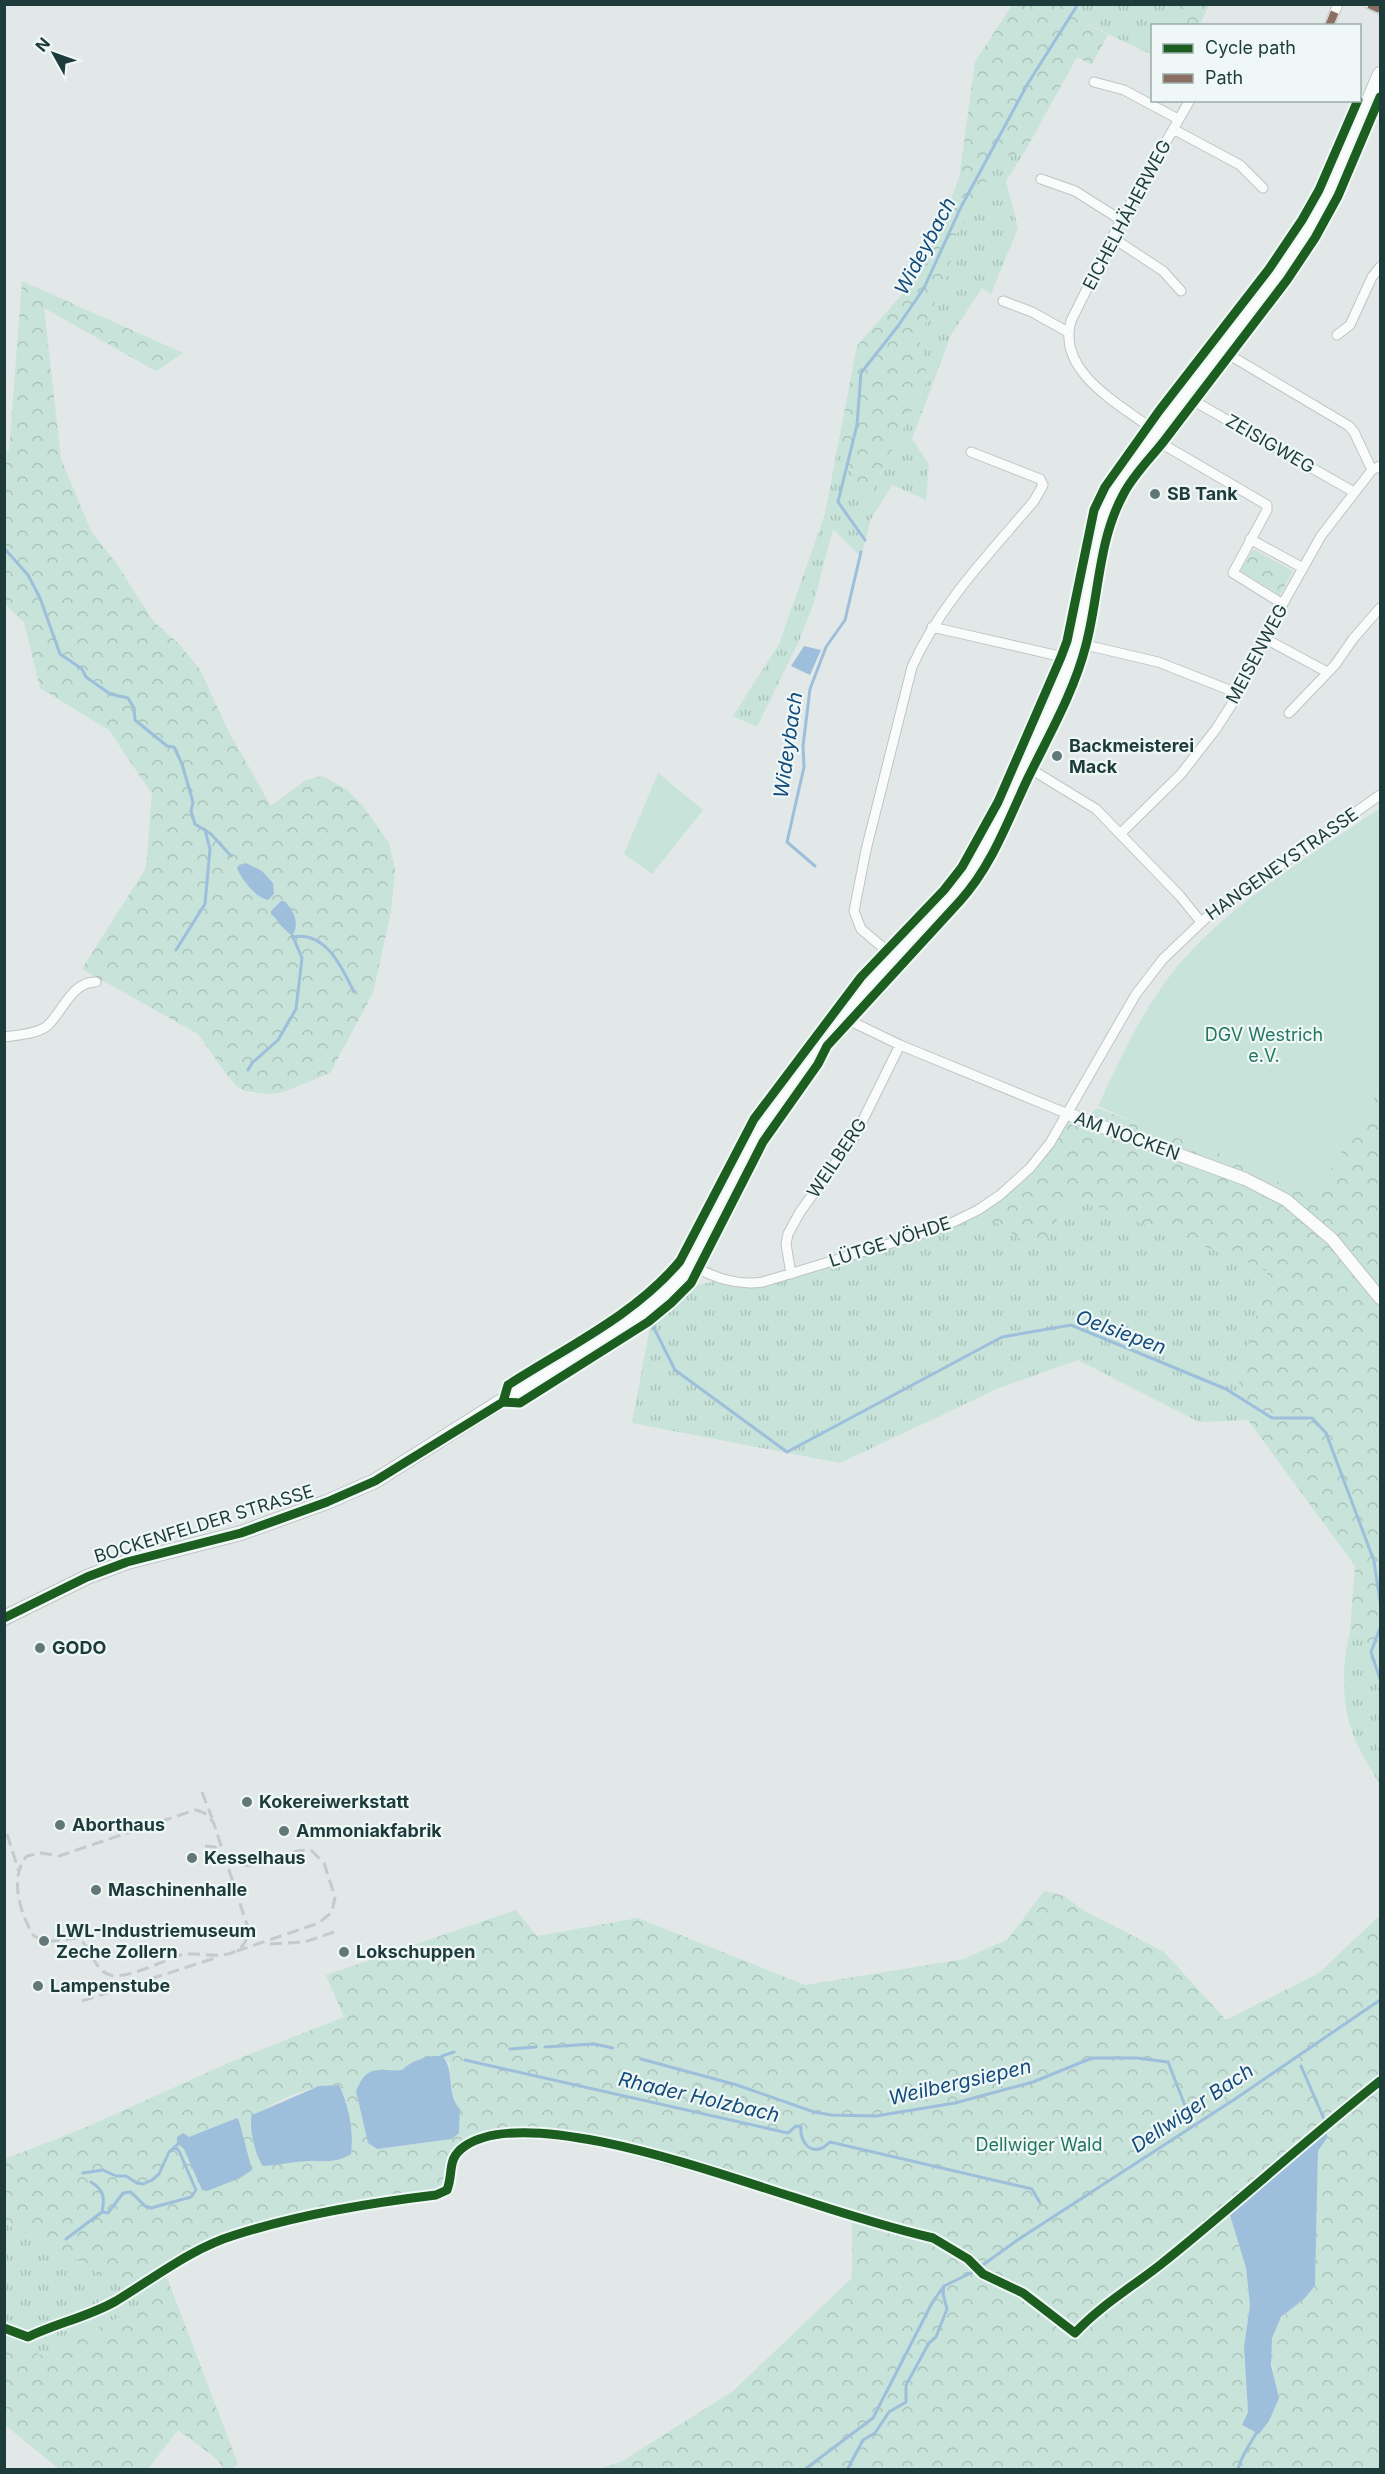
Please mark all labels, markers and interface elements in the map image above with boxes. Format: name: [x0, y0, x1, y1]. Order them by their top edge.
north arrow: [24, 24, 84, 84]
legend: [1151, 24, 1361, 102]
text: N: [31, 33, 54, 55]
text: Cycle path: [1205, 37, 1296, 58]
text: Path: [1205, 67, 1243, 88]
street label: EICHELHÄHERWEG: [1077, 136, 1175, 293]
water label: Wideybach: [889, 193, 961, 299]
street label: ZEISIGWEG: [1222, 410, 1318, 477]
place label: SB Tank: [1167, 483, 1238, 504]
marker: SB Tank: [1148, 487, 1162, 501]
street label: MEISENWEG: [1222, 600, 1292, 707]
water label: Wideybach: [769, 690, 807, 800]
place label: Backmeisterei Mack: [1069, 735, 1194, 777]
marker: Backmeisterei Mack: [1050, 749, 1064, 763]
street label: HANGENEYSTRASSE: [1201, 803, 1362, 924]
park label: DGV Westrich e.V.: [1205, 1024, 1323, 1066]
street label: AM NOCKEN: [1072, 1107, 1183, 1164]
street label: WEILBERG: [802, 1114, 871, 1201]
street label: LÜTGE VÖHDE: [826, 1211, 953, 1271]
water label: Oelsiepen: [1073, 1305, 1169, 1359]
street label: BOCKENFELDER STRASSE: [92, 1480, 316, 1567]
place label: GODO: [52, 1637, 106, 1658]
marker: GODO: [33, 1641, 47, 1655]
place label: Kokereiwerkstatt: [259, 1791, 410, 1812]
marker: Kokereiwerkstatt: [240, 1795, 254, 1809]
place label: Aborthaus: [72, 1814, 165, 1835]
marker: Aborthaus: [53, 1818, 67, 1832]
place label: Ammoniakfabrik: [296, 1820, 442, 1841]
marker: Ammoniakfabrik: [277, 1824, 291, 1838]
place label: Kesselhaus: [204, 1847, 306, 1868]
marker: Kesselhaus: [185, 1851, 199, 1865]
place label: Maschinenhalle: [108, 1879, 248, 1900]
marker: Maschinenhalle: [89, 1883, 103, 1897]
place label: LWL-Industriemuseum Zeche Zollern: [56, 1920, 256, 1962]
marker: LWL-Industriemuseum Zeche Zollern: [37, 1934, 51, 1948]
place label: Lokschuppen: [356, 1941, 475, 1962]
marker: Lokschuppen: [337, 1945, 351, 1959]
place label: Lampenstube: [50, 1975, 171, 1996]
marker: Lampenstube: [31, 1979, 45, 1993]
water label: Weilbergsiepen: [886, 2054, 1034, 2110]
water label: Dellwiger Bach: [1126, 2058, 1258, 2158]
water label: Rhader Holzbach: [616, 2067, 782, 2127]
park label: Dellwiger Wald: [976, 2134, 1102, 2155]

